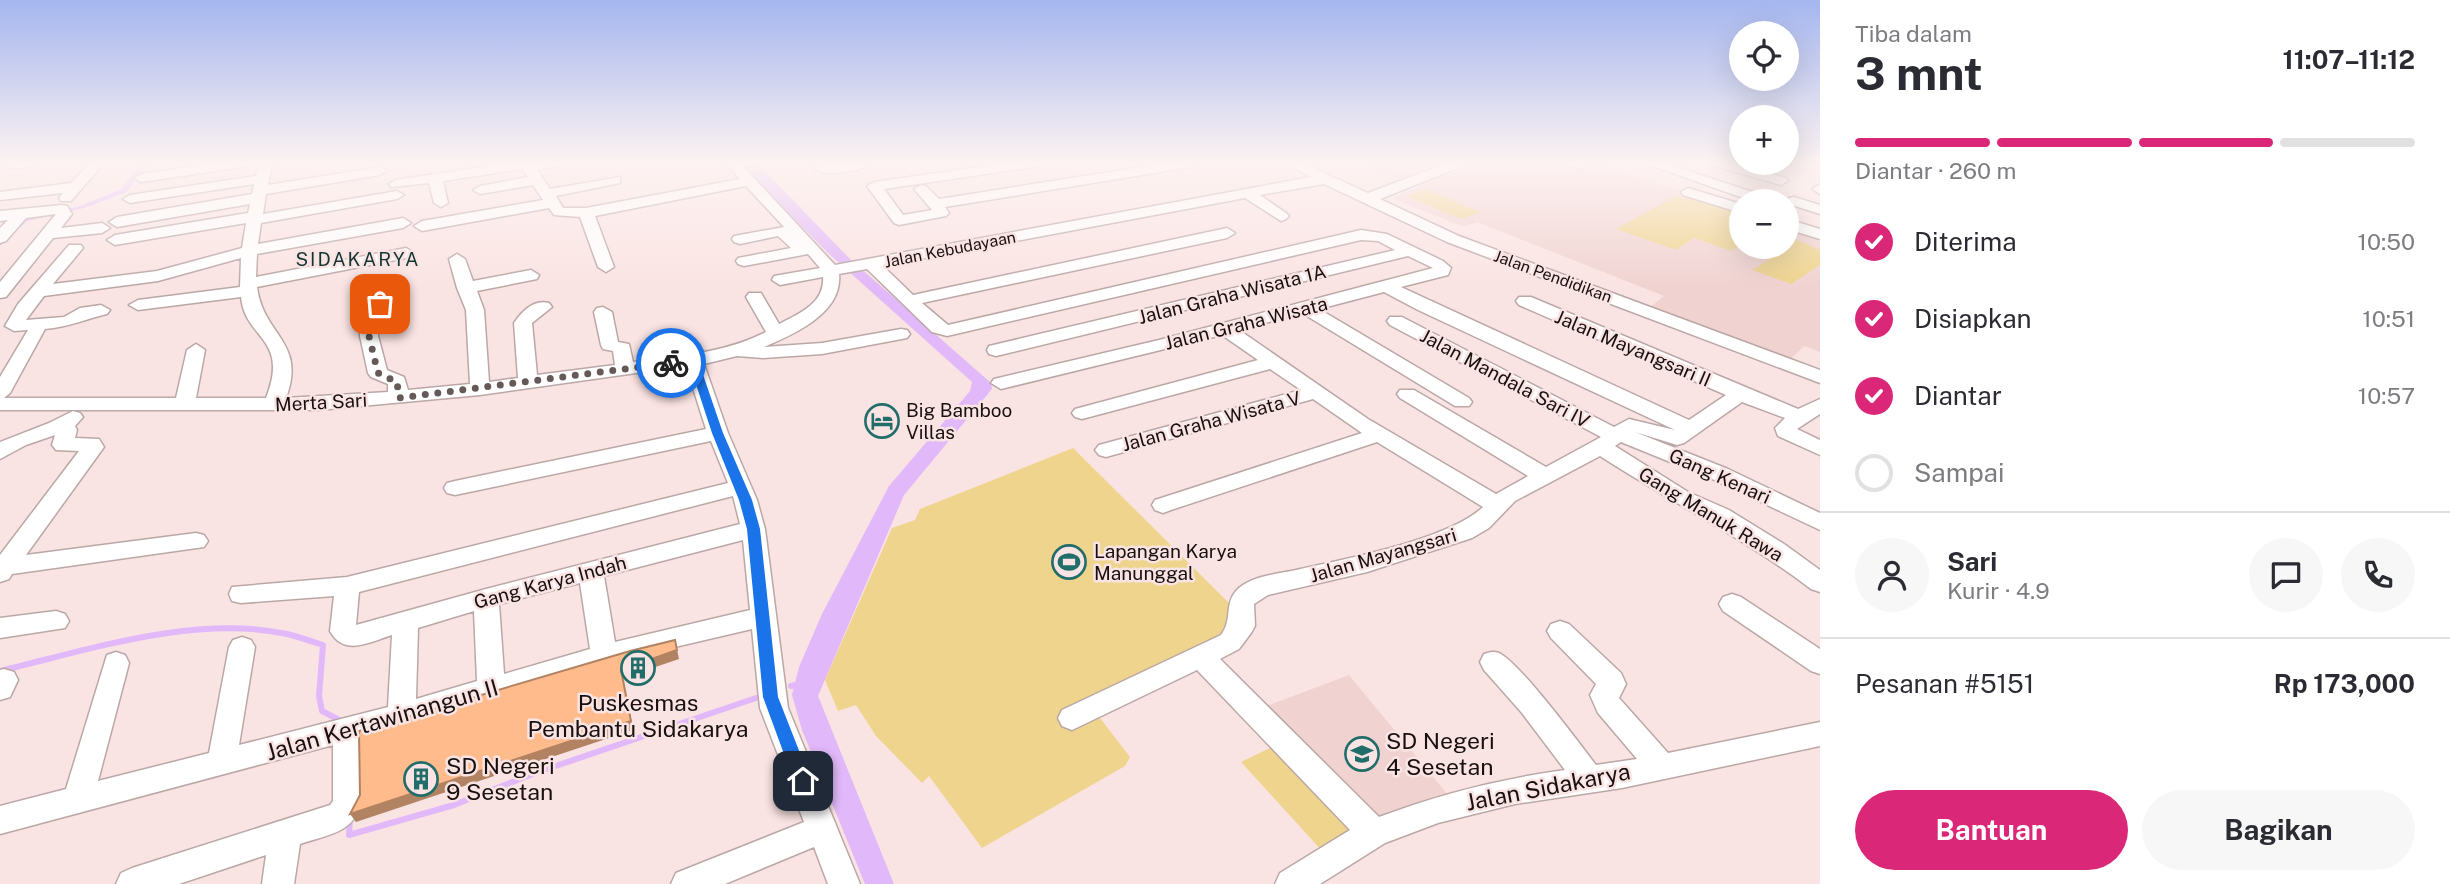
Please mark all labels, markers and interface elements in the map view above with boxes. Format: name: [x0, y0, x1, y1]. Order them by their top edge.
text: Tiba dalam: [1855, 20, 1972, 47]
map controls: [1729, 21, 1799, 259]
button: locate: [1729, 21, 1799, 91]
text: 11:07–11:12: [2283, 44, 2415, 75]
text: 3 mnt: [1855, 46, 1983, 100]
button: +: [1729, 105, 1799, 175]
text: Diantar · 260 m: [1855, 157, 2016, 184]
button: −: [1729, 189, 1799, 259]
icon: check: [1855, 223, 1893, 261]
text: Diterima: [1914, 226, 2017, 257]
street label: Jalan Kebudayaan: [883, 227, 1017, 272]
text: 10:50: [2358, 228, 2415, 255]
street label: Jalan Pendidikan: [1491, 246, 1614, 307]
district label: SIDAKARYA: [295, 248, 421, 270]
street label: Jalan Graha Wisata 1A: [1135, 260, 1329, 328]
pin: [350, 274, 410, 334]
icon: bag: [361, 285, 399, 323]
street label: Jalan Graha Wisata: [1162, 292, 1330, 354]
icon: check: [1855, 300, 1893, 338]
text: Disiapkan: [1914, 303, 2032, 334]
street label: Jalan Mayangsari II: [1552, 305, 1714, 391]
text: 10:51: [2362, 305, 2415, 332]
street label: Jalan Mandala Sari IV: [1417, 324, 1594, 432]
courier: [636, 328, 706, 398]
icon: bike: [652, 344, 690, 382]
icon: check: [1855, 377, 1893, 415]
text: Diantar: [1914, 380, 2002, 411]
text: 10:57: [2358, 382, 2415, 409]
street label: Jalan Graha Wisata V: [1119, 386, 1303, 455]
street label: Merta Sari: [274, 389, 368, 415]
place label: Big Bamboo Villas: [906, 399, 1012, 443]
hotel icon: Big Bamboo Villas: [863, 402, 901, 440]
street label: Gang Kenari: [1666, 444, 1774, 508]
text: Sampai: [1914, 457, 2004, 488]
street label: Gang Manuk Rawa: [1635, 462, 1787, 566]
street label: Jalan Mayangsari: [1307, 524, 1459, 586]
button: person: [1855, 538, 1929, 612]
button: chat: [2249, 538, 2323, 612]
button: phone: [2341, 538, 2415, 612]
place label: Lapangan Karya Manunggal: [1094, 540, 1237, 584]
sports icon: Lapangan Karya Manunggal: [1050, 543, 1088, 581]
text: Sari: [1947, 546, 1997, 577]
street label: Gang Karya Indah: [471, 551, 629, 613]
text: Kurir · 4.9: [1947, 577, 2050, 604]
building icon: Puskesmas Pembantu Sidakarya: [619, 649, 657, 687]
text: Pesanan #5151: [1855, 668, 2034, 699]
text: Rp 173,000: [2274, 668, 2415, 699]
street label: Jalan Kertawinangun II: [263, 673, 501, 766]
place label: Puskesmas Pembantu Sidakarya: [527, 689, 749, 742]
place label: SD Negeri 4 Sesetan: [1386, 727, 1495, 780]
school or university icon: SD Negeri 4 Sesetan: [1343, 735, 1381, 773]
pin: [773, 751, 833, 811]
place label: SD Negeri 9 Sesetan: [446, 752, 555, 805]
street label: Jalan Sidakarya: [1463, 757, 1632, 816]
building icon: SD Negeri 9 Sesetan: [402, 760, 440, 798]
icon: home: [784, 762, 822, 800]
button: Bantuan: [1855, 790, 2128, 870]
button: Bagikan: [2142, 790, 2415, 870]

